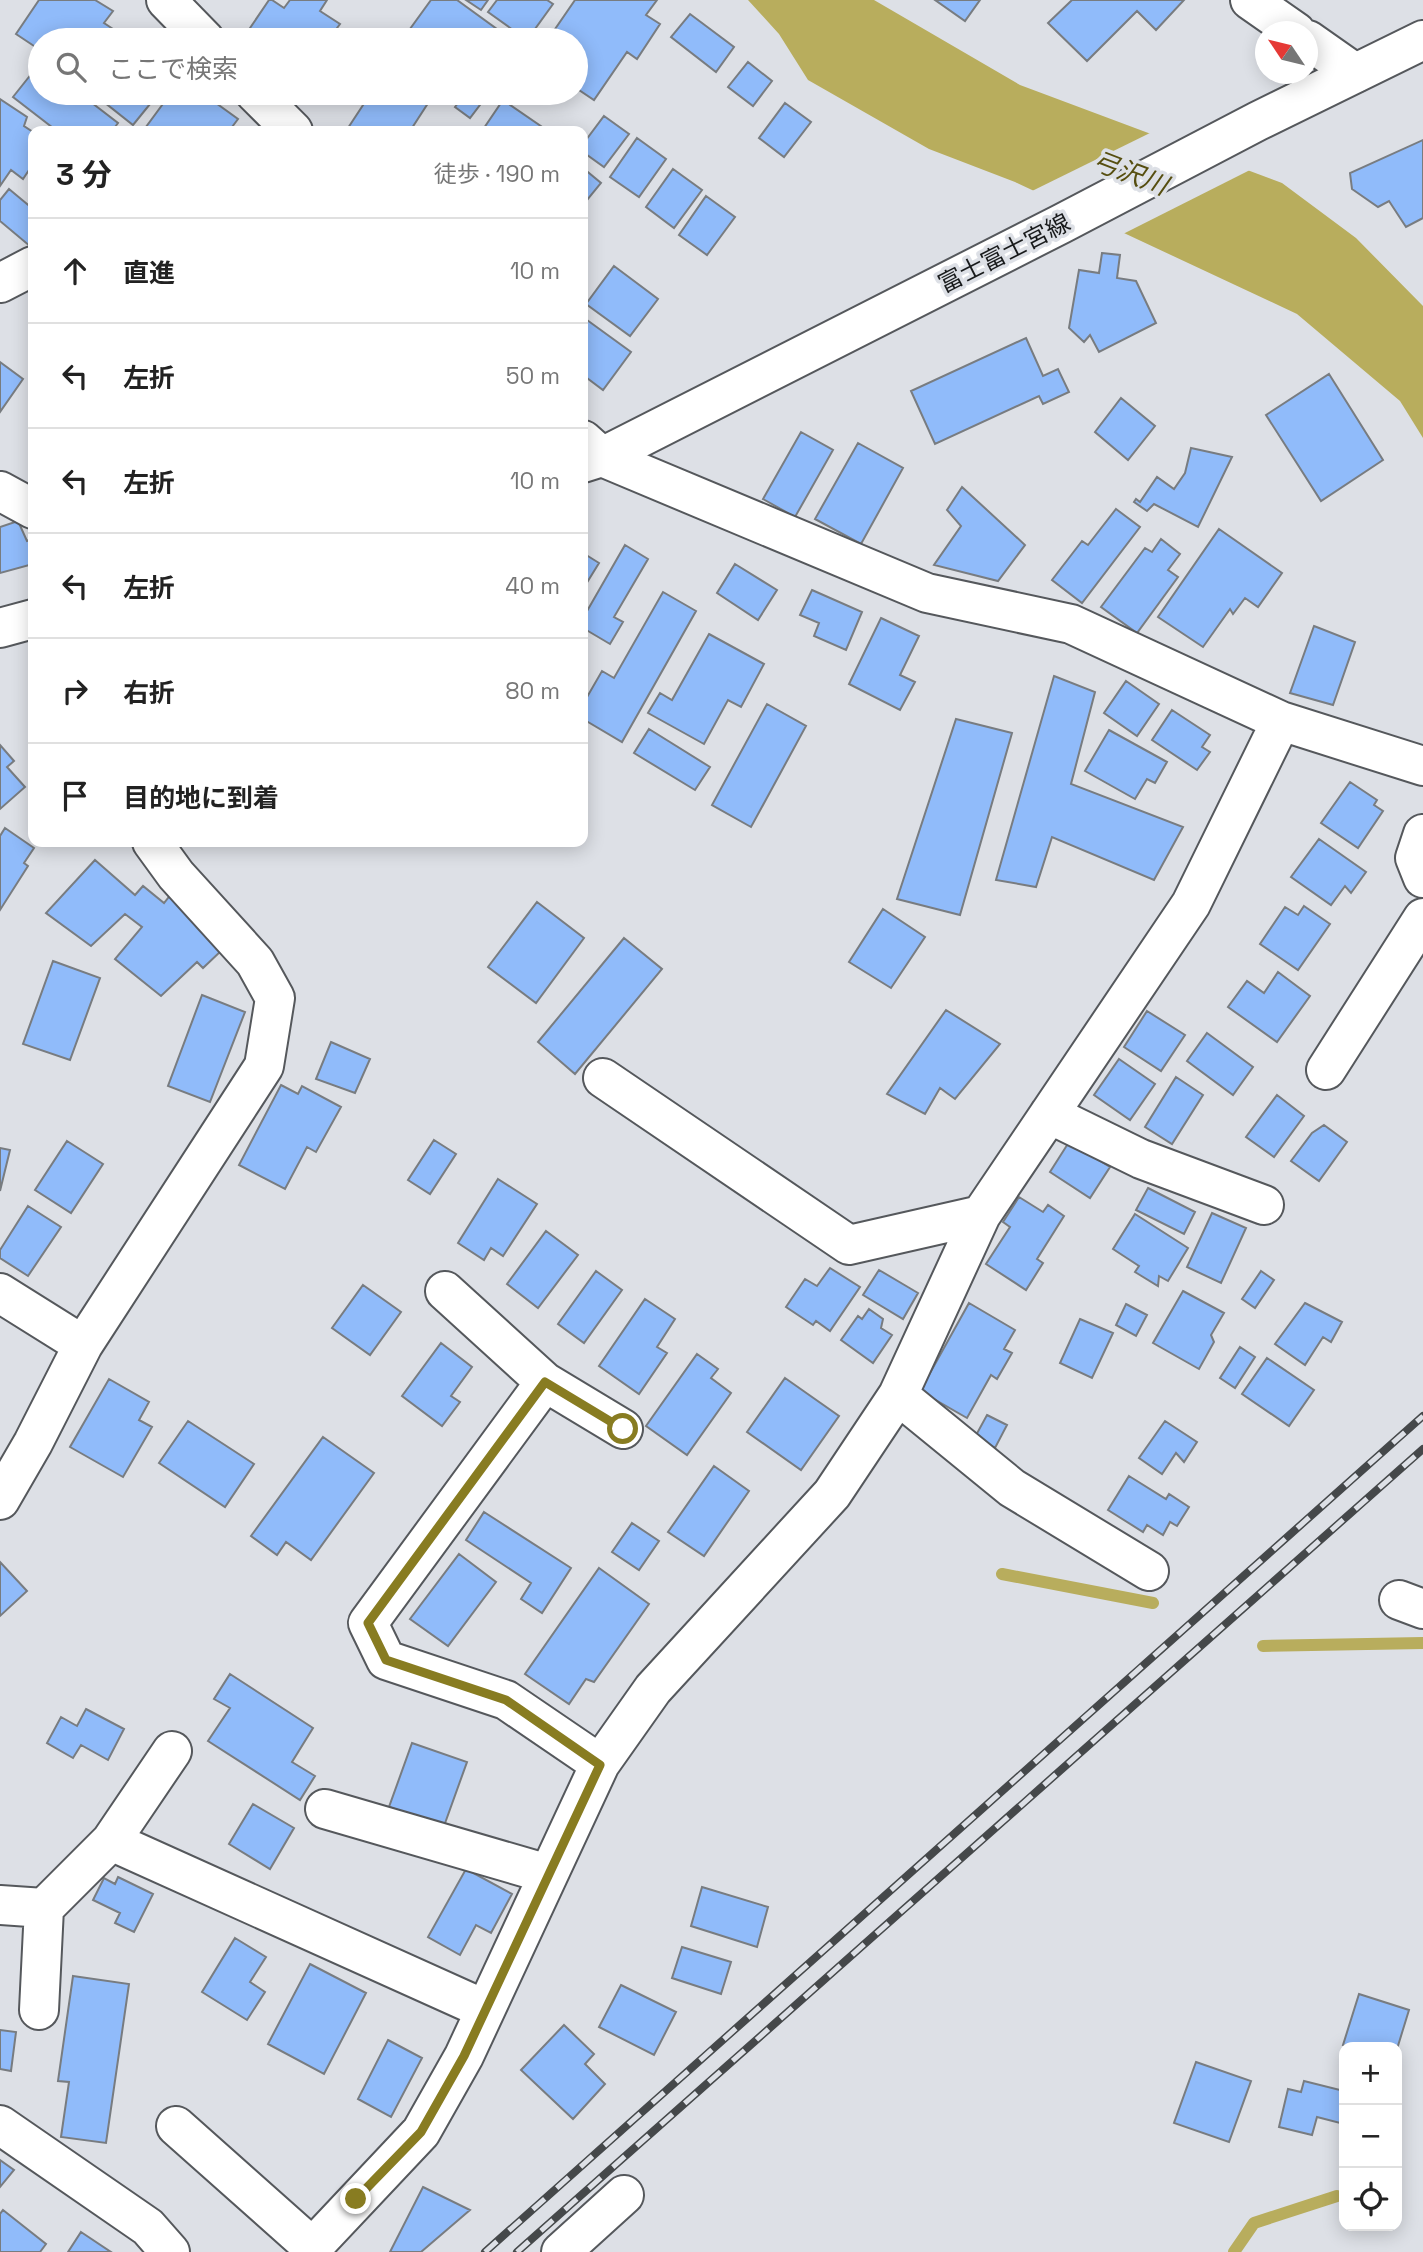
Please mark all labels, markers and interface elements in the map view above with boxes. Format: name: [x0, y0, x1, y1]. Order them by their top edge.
north arrow: [1255, 21, 1318, 84]
search box: [28, 28, 588, 105]
icon: search: [52, 48, 90, 86]
text: ここで検索: [108, 52, 238, 86]
water label: 弓沢川: [1087, 143, 1175, 204]
text: 3 分: [56, 155, 112, 194]
text: 徒歩 · 190 m: [434, 159, 560, 189]
street label: 富士富士宮線: [933, 207, 1075, 299]
icon: ahead: [56, 252, 94, 290]
text: 直進: [123, 256, 175, 290]
text: 10 m: [510, 256, 560, 286]
icon: left: [56, 357, 94, 395]
text: 左折: [123, 361, 175, 395]
text: 50 m: [506, 361, 560, 391]
icon: left: [56, 462, 94, 500]
text: 左折: [123, 466, 175, 500]
text: 10 m: [510, 466, 560, 496]
icon: left: [56, 567, 94, 605]
text: 左折: [123, 571, 175, 605]
text: 40 m: [505, 571, 560, 601]
icon: right: [56, 672, 94, 710]
text: 右折: [123, 676, 175, 710]
text: 80 m: [505, 676, 560, 706]
icon: arrive: [56, 777, 94, 815]
text: 目的地に到着: [123, 781, 279, 815]
route start: [607, 1413, 638, 1444]
map controls: [1339, 2042, 1402, 2231]
button: +: [1339, 2042, 1402, 2105]
button: −: [1339, 2105, 1402, 2168]
button: locate: [1339, 2168, 1402, 2231]
route end: [340, 2183, 371, 2214]

